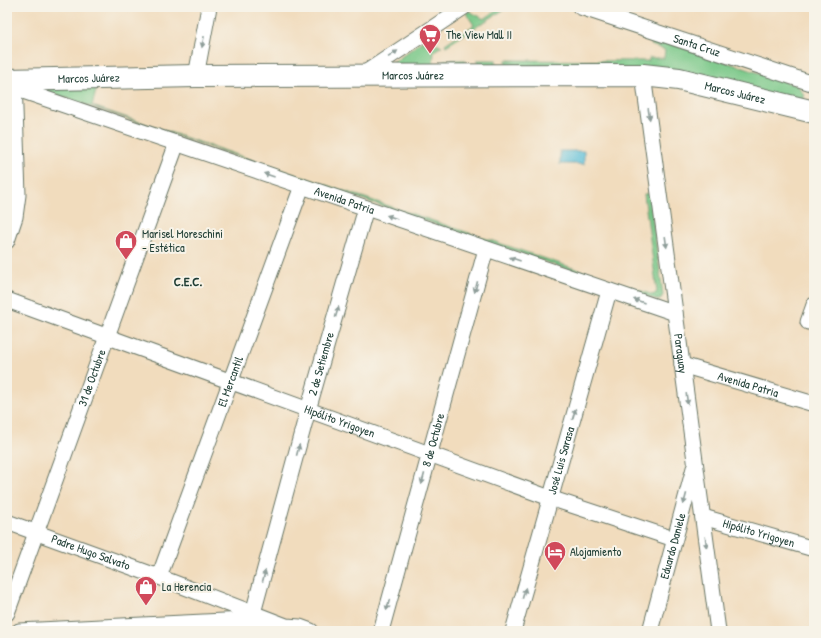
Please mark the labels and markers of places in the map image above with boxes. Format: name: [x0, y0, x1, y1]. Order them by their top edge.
supermarket icon: The View Mall II: [417, 22, 443, 55]
place label: The View Mall II: [446, 26, 512, 43]
place label: Marisel Moreschini - Estética: [142, 225, 223, 256]
shop icon: Marisel Moreschini - Estética: [113, 228, 139, 261]
hotel icon: Alojamiento: [542, 539, 568, 572]
place label: Alojamiento: [570, 543, 622, 560]
shop icon: La Herencia: [133, 574, 159, 607]
place label: La Herencia: [162, 578, 211, 595]

